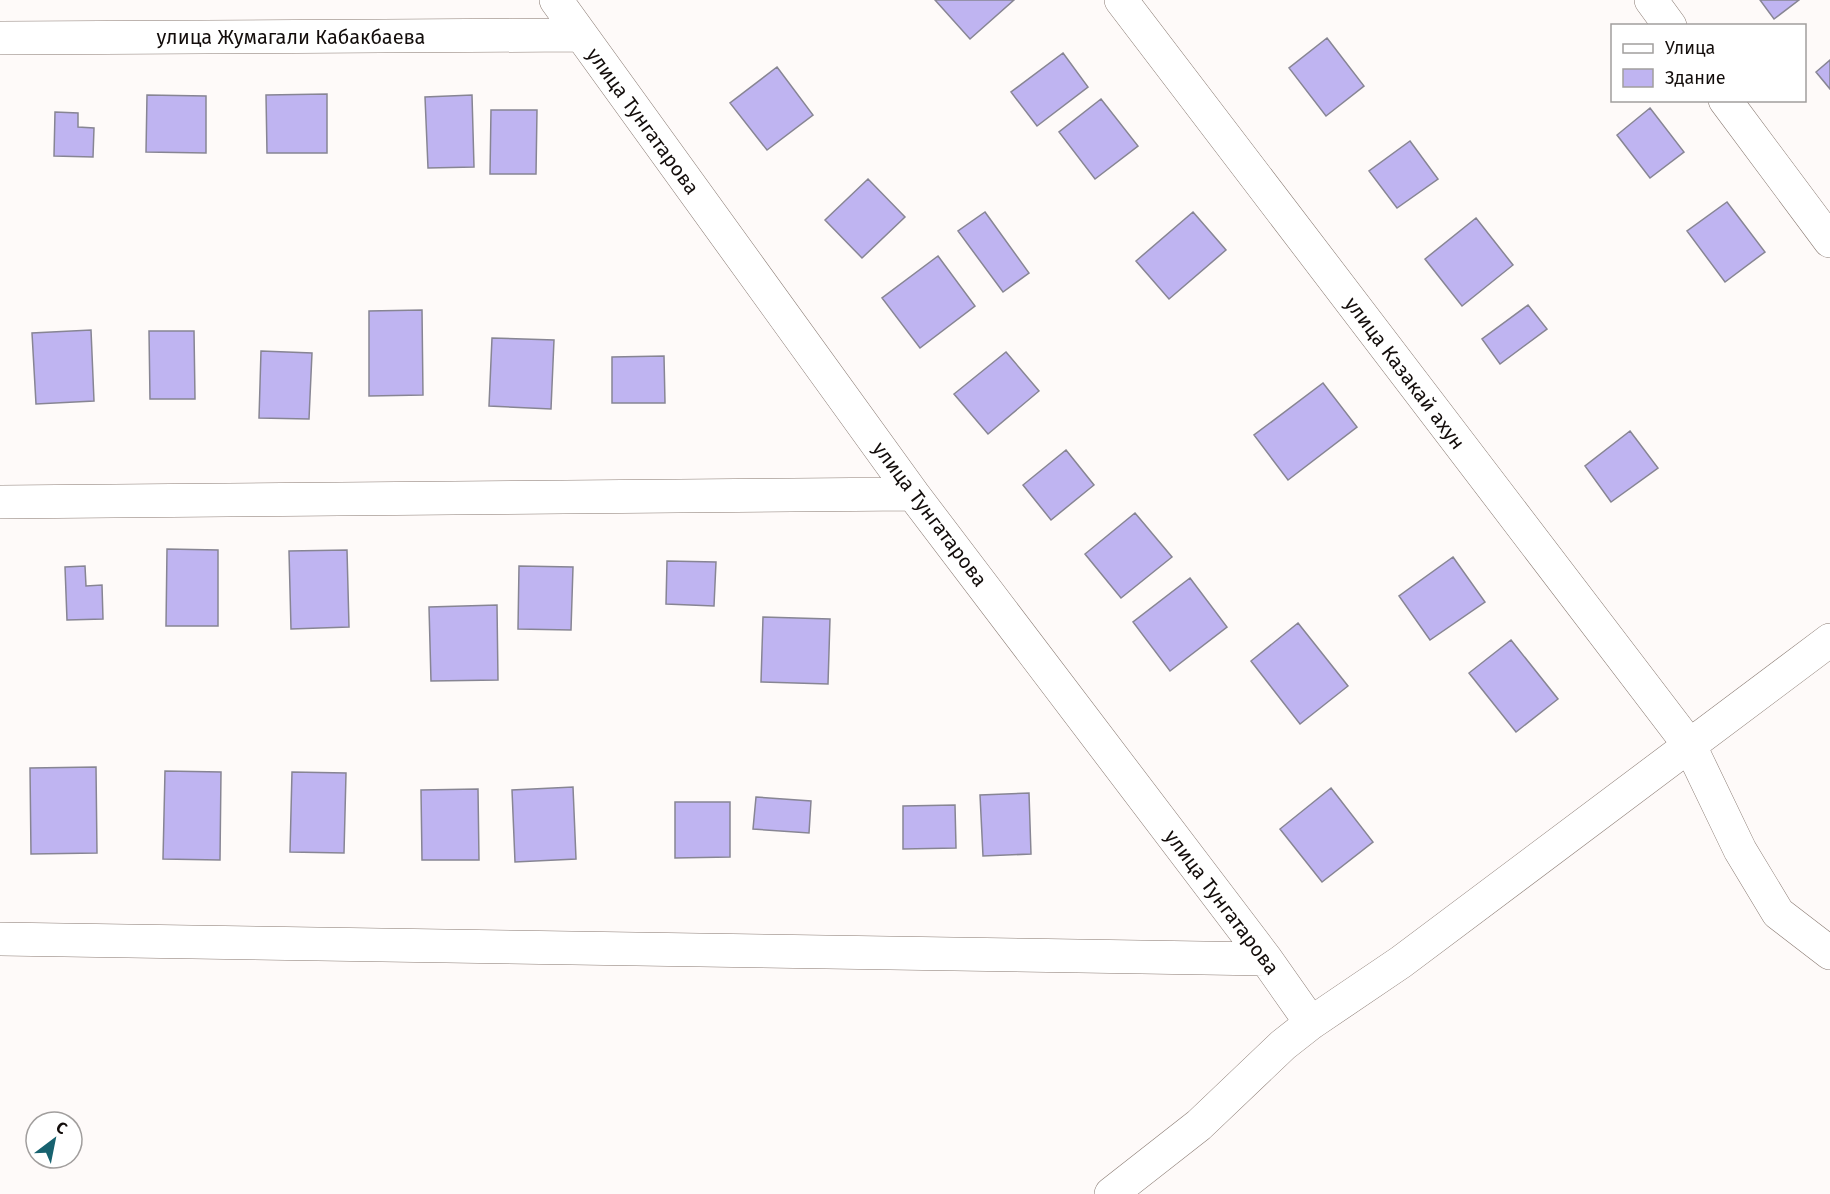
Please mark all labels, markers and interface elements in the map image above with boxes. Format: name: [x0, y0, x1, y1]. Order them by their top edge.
legend: [1611, 24, 1806, 102]
street label: улица Жумагали Кабакбаева: [157, 25, 426, 49]
text: Улица: [1665, 37, 1715, 59]
street label: улица Тунгатарова: [582, 43, 704, 199]
text: Здание: [1665, 67, 1726, 89]
street label: улица Казакай ахун: [1340, 292, 1470, 454]
street label: улица Тунгатарова: [868, 437, 992, 591]
street label: улица Тунгатарова: [1160, 825, 1284, 979]
north arrow: [24, 1110, 84, 1170]
text: С: [53, 1117, 71, 1139]

